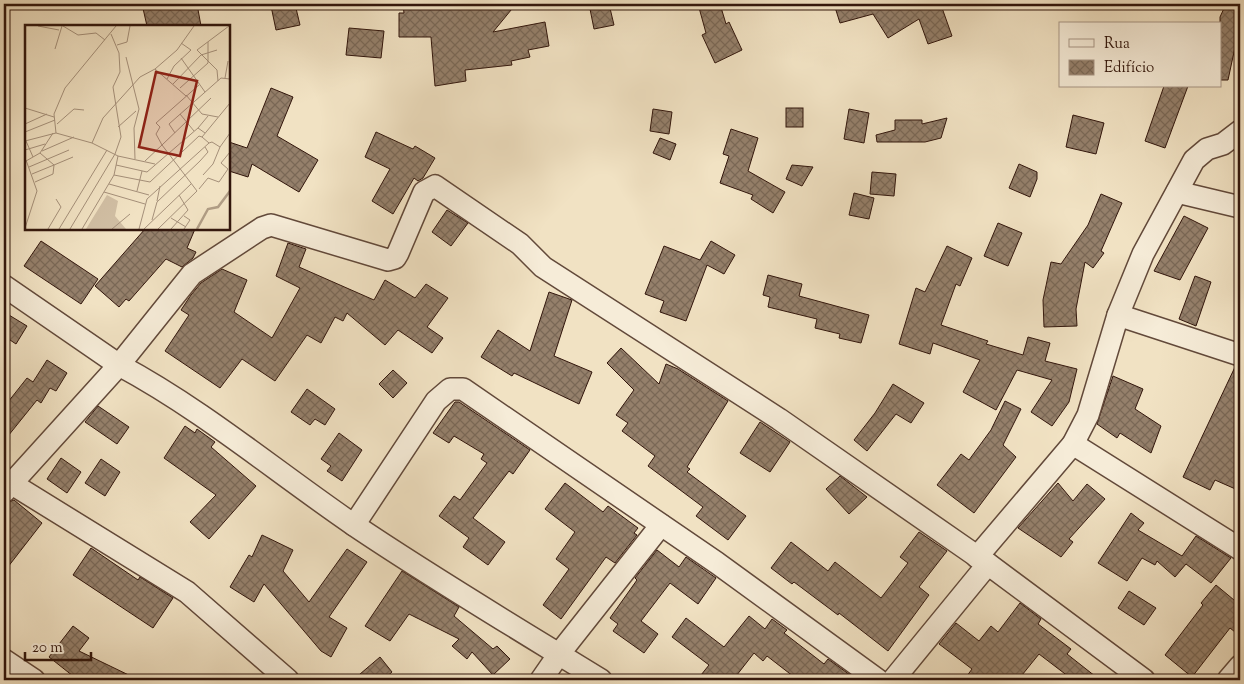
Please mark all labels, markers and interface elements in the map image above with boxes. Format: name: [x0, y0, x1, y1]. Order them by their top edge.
legend: [1059, 22, 1222, 88]
inset map: [25, 25, 230, 230]
text: Rua: [1104, 34, 1130, 55]
text: Edifício: [1104, 58, 1154, 79]
scale bar: [25, 629, 91, 661]
text: 20 m: [32, 638, 63, 659]

